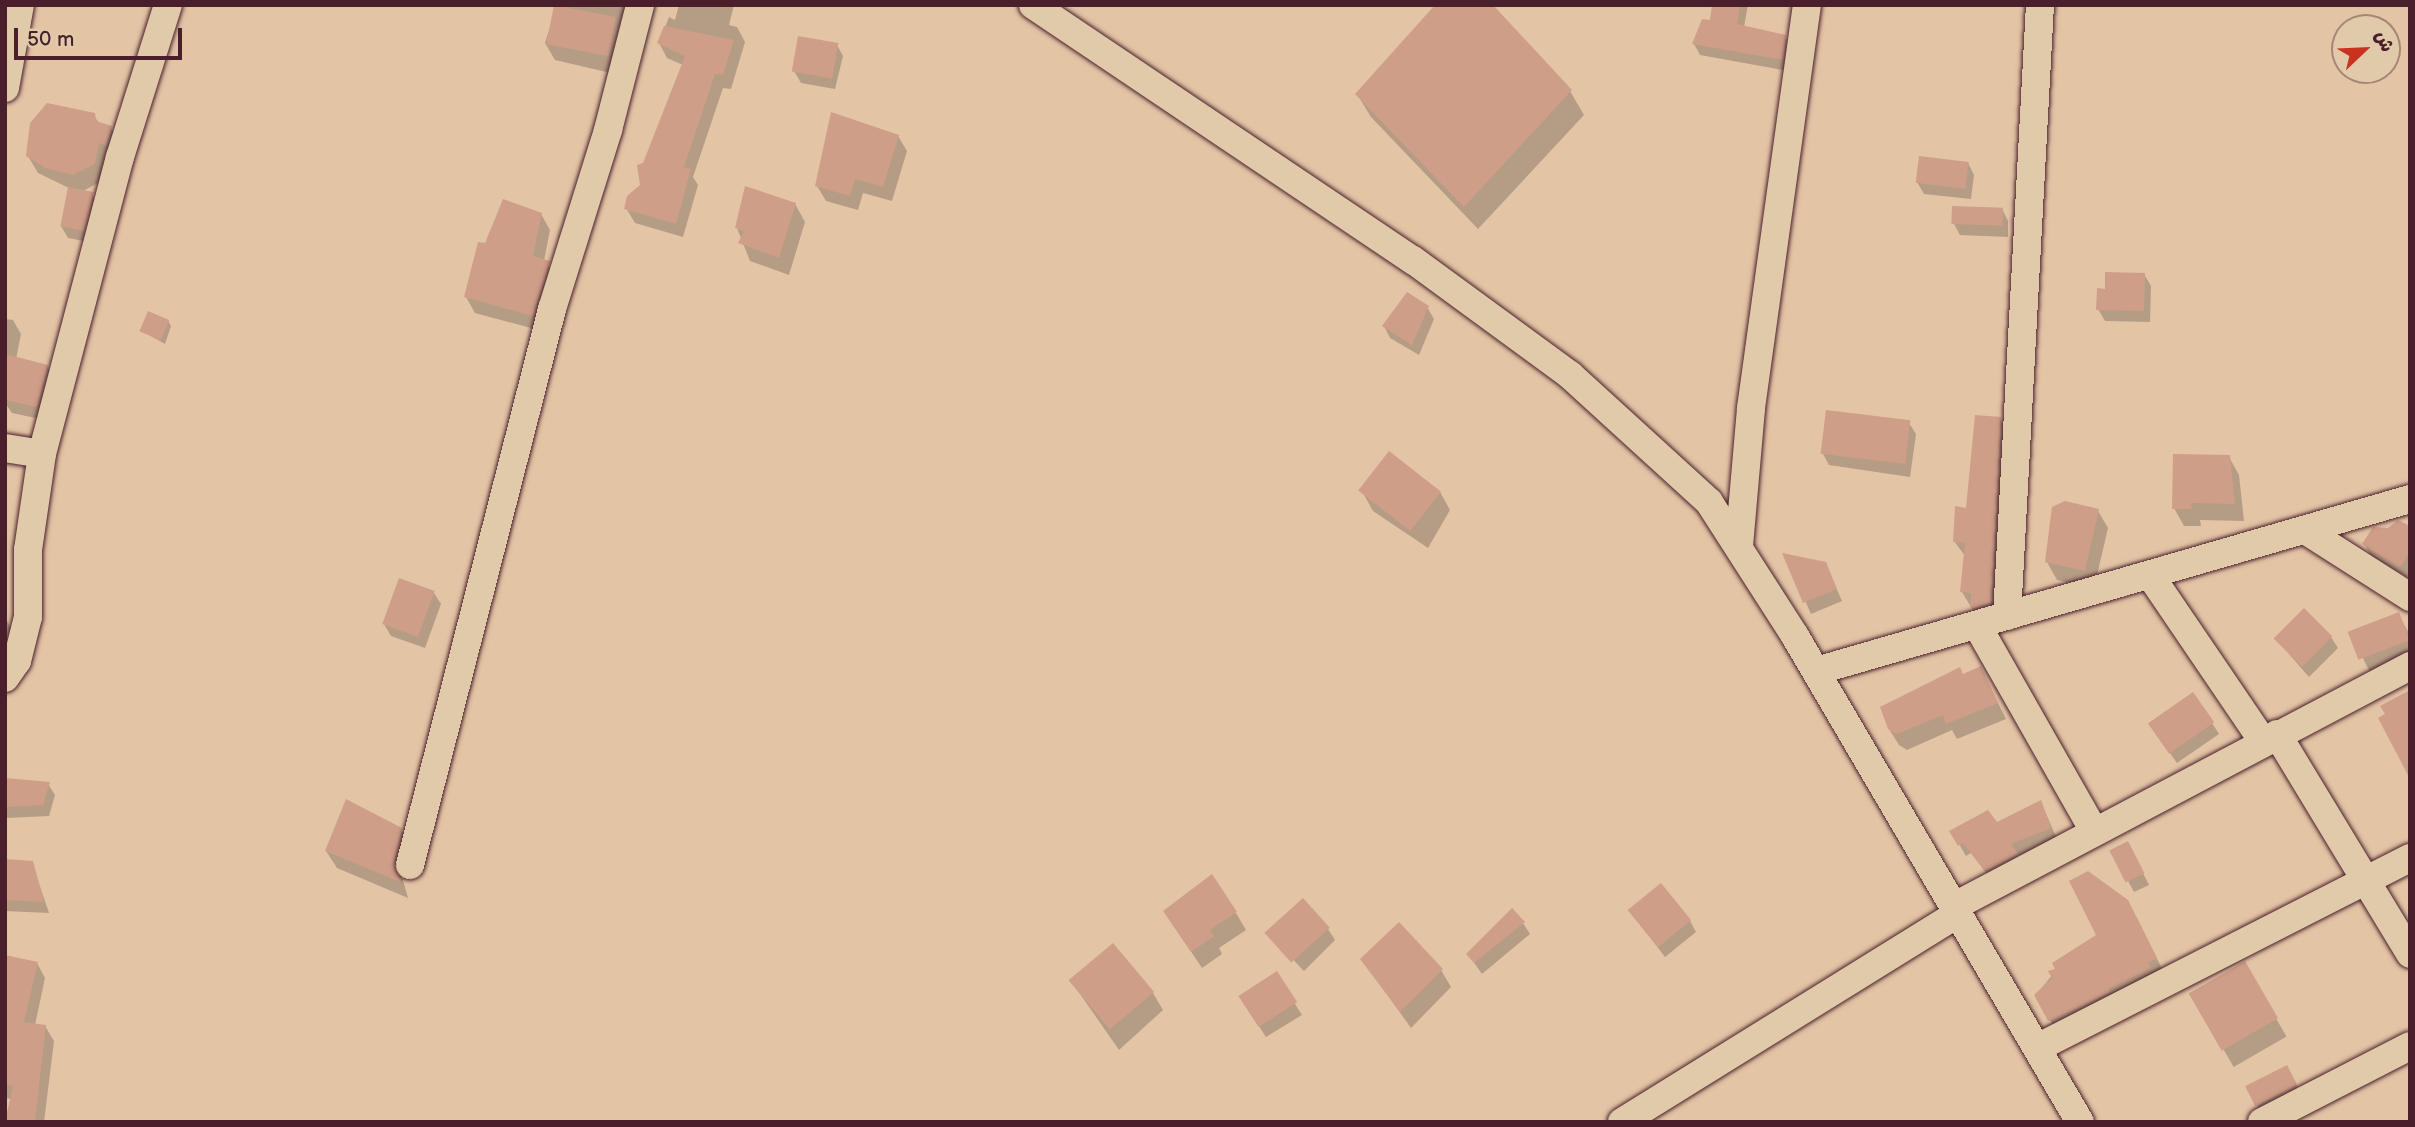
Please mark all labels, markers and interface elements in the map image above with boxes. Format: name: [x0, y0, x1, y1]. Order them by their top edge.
scale bar: [18, 14, 186, 58]
north arrow: [2331, 14, 2401, 84]
text: 50 m: [27, 27, 74, 52]
text: ش: [2369, 27, 2399, 55]

